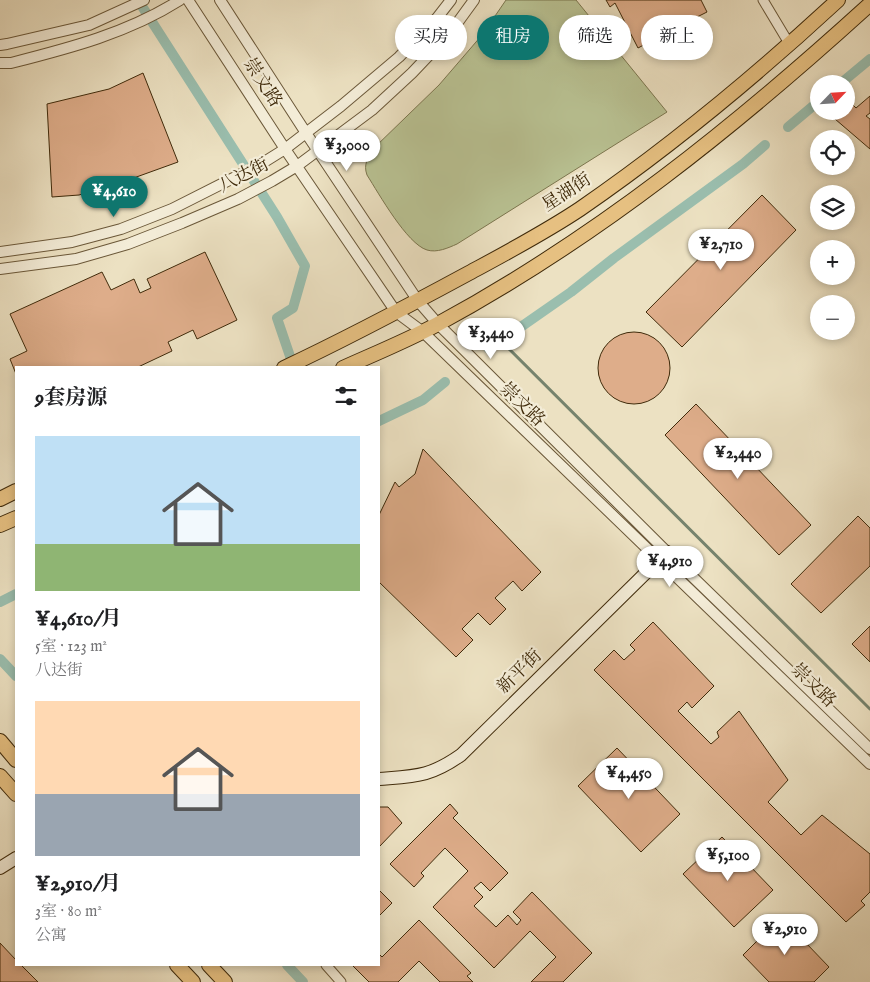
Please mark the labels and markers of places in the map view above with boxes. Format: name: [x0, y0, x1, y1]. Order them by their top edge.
pin: ¥3,000: [306, 130, 388, 172]
pin: ¥4,610: [73, 176, 155, 218]
pin: ¥2,710: [680, 228, 762, 271]
pin: ¥3,440: [450, 318, 532, 360]
pin: ¥2,440: [697, 438, 779, 480]
pin: ¥4,910: [629, 546, 711, 588]
pin: ¥4,450: [588, 758, 670, 800]
pin: ¥5,100: [687, 840, 769, 882]
pin: ¥2,910: [744, 914, 826, 956]

